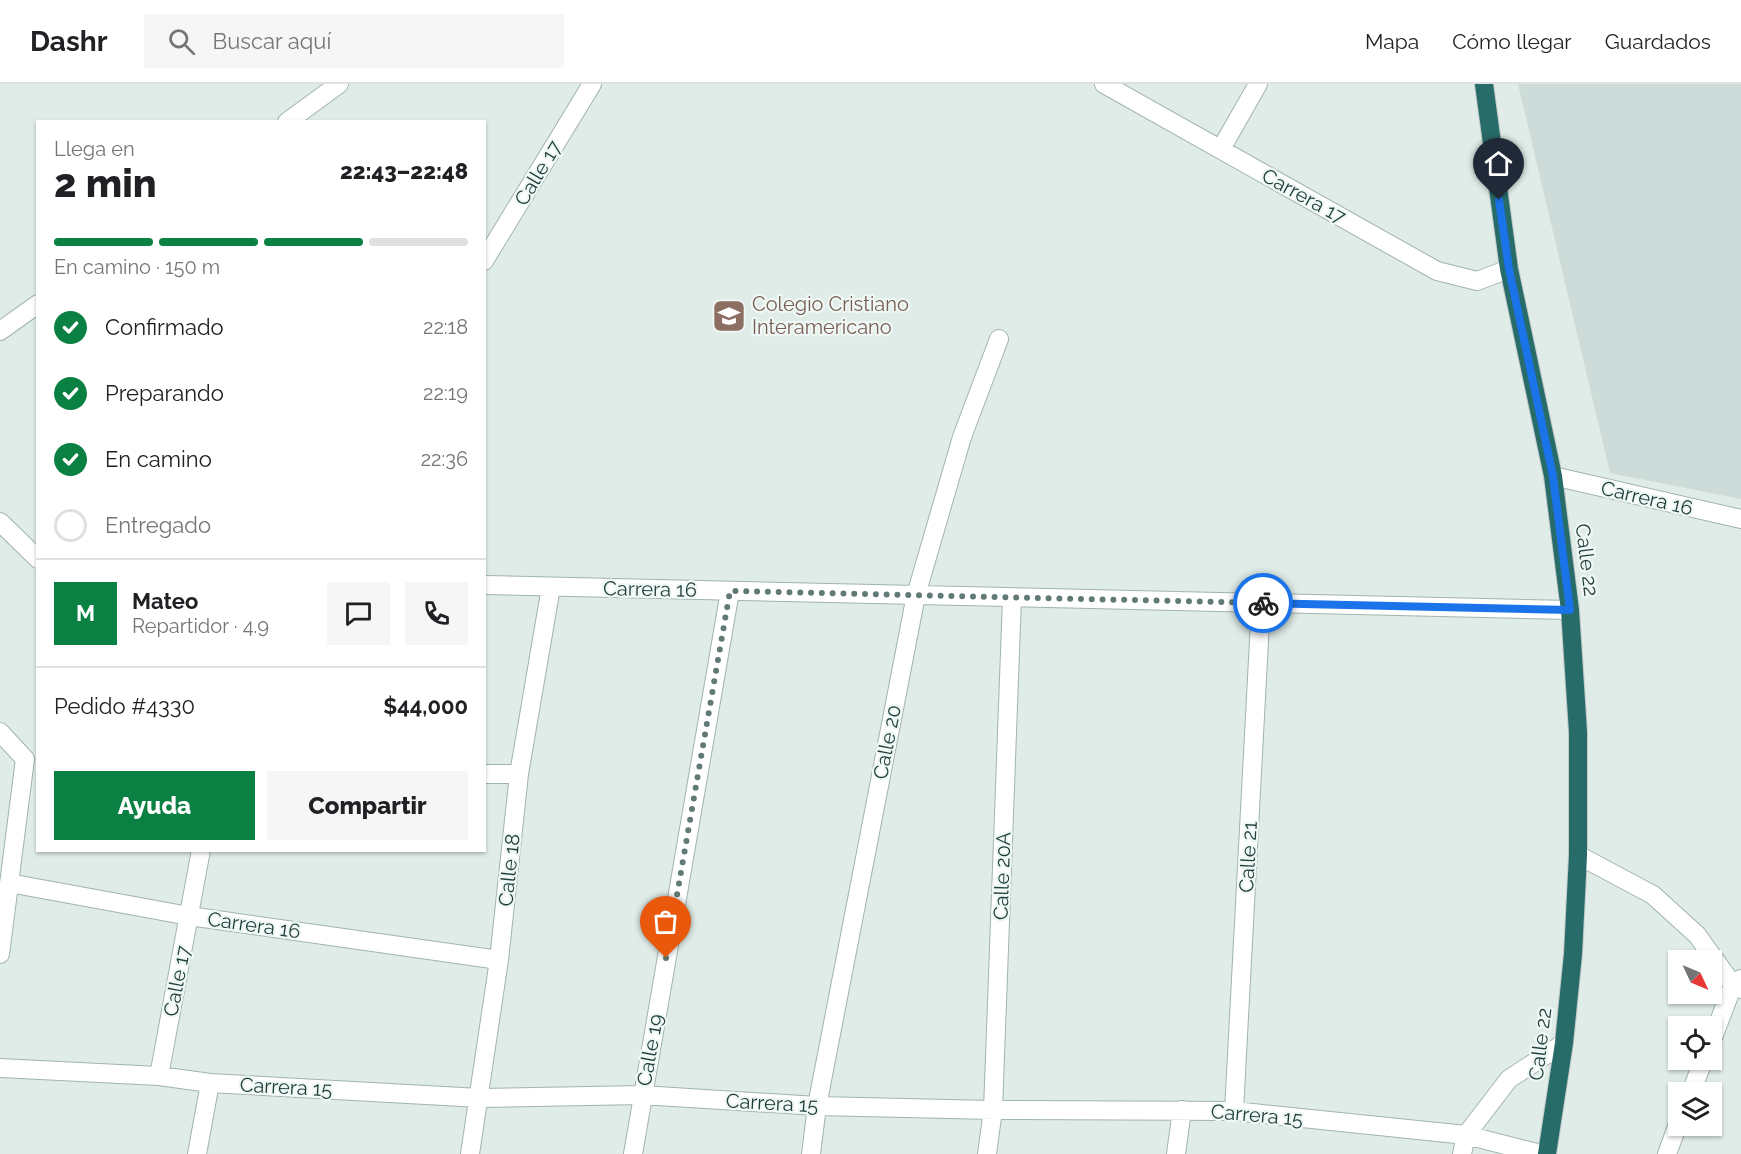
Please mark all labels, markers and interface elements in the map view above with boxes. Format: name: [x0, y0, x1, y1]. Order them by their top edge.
search box: [144, 14, 564, 68]
text: Dashr: [30, 25, 108, 58]
icon: search: [165, 25, 198, 58]
text: Buscar aquí: [213, 28, 331, 54]
text: Mapa: [1365, 29, 1419, 54]
text: Cómo llegar: [1452, 29, 1572, 54]
text: Guardados: [1605, 29, 1711, 54]
street label: Calle 17: [509, 136, 567, 210]
text: Llega en: [54, 137, 135, 161]
pin: [1473, 138, 1524, 200]
icon: home: [1482, 147, 1515, 180]
text: 22:43–22:48: [340, 158, 468, 184]
text: 2 min: [54, 160, 157, 206]
street label: Carrera 17: [1258, 163, 1350, 229]
text: En camino · 150 m: [54, 255, 220, 279]
place label: Colegio Cristiano Interamericano: [752, 292, 909, 339]
school or university icon: Colegio Cristiano Interamericano: [711, 298, 747, 334]
icon: check: [54, 311, 87, 344]
text: Confirmado: [105, 314, 224, 340]
text: 22:18: [423, 315, 468, 339]
icon: check: [54, 377, 87, 410]
text: Preparando: [105, 380, 224, 406]
text: 22:19: [423, 381, 468, 405]
icon: check: [54, 443, 87, 476]
text: En camino: [105, 446, 212, 472]
text: 22:36: [421, 447, 468, 471]
street label: Carrera 16: [1599, 476, 1695, 520]
text: Entregado: [105, 512, 211, 538]
street label: Calle 22: [1571, 522, 1603, 598]
courier: [1233, 573, 1293, 633]
street label: Carrera 16: [603, 576, 697, 602]
button: chat: [327, 582, 390, 645]
button: phone: [405, 582, 468, 645]
icon: bike: [1247, 587, 1280, 620]
text: Mateo: [132, 588, 198, 614]
text: M: [76, 600, 95, 626]
text: Repartidor · 4.9: [132, 614, 269, 638]
text: Pedido #4330: [54, 693, 195, 719]
text: $44,000: [383, 693, 468, 719]
street label: Calle 20: [868, 703, 906, 781]
button: Ayuda: [54, 771, 255, 840]
button: Compartir: [267, 771, 468, 840]
street label: Calle 21: [1234, 820, 1262, 893]
street label: Calle 20A: [988, 831, 1016, 920]
street label: Calle 18: [493, 833, 525, 907]
pin: [640, 896, 691, 958]
icon: bag: [649, 905, 682, 938]
street label: Carrera 16: [206, 907, 302, 943]
street label: Calle 17: [158, 943, 196, 1018]
north arrow: [1668, 950, 1722, 1004]
map controls: [1668, 950, 1722, 1136]
street label: Calle 22: [1524, 1006, 1556, 1082]
street label: Calle 19: [632, 1012, 668, 1088]
button: locate: [1668, 1016, 1722, 1070]
street label: Carrera 15: [239, 1073, 333, 1101]
button: layers: [1668, 1082, 1722, 1136]
street label: Carrera 15: [725, 1089, 819, 1117]
street label: Carrera 15: [1210, 1099, 1304, 1131]

